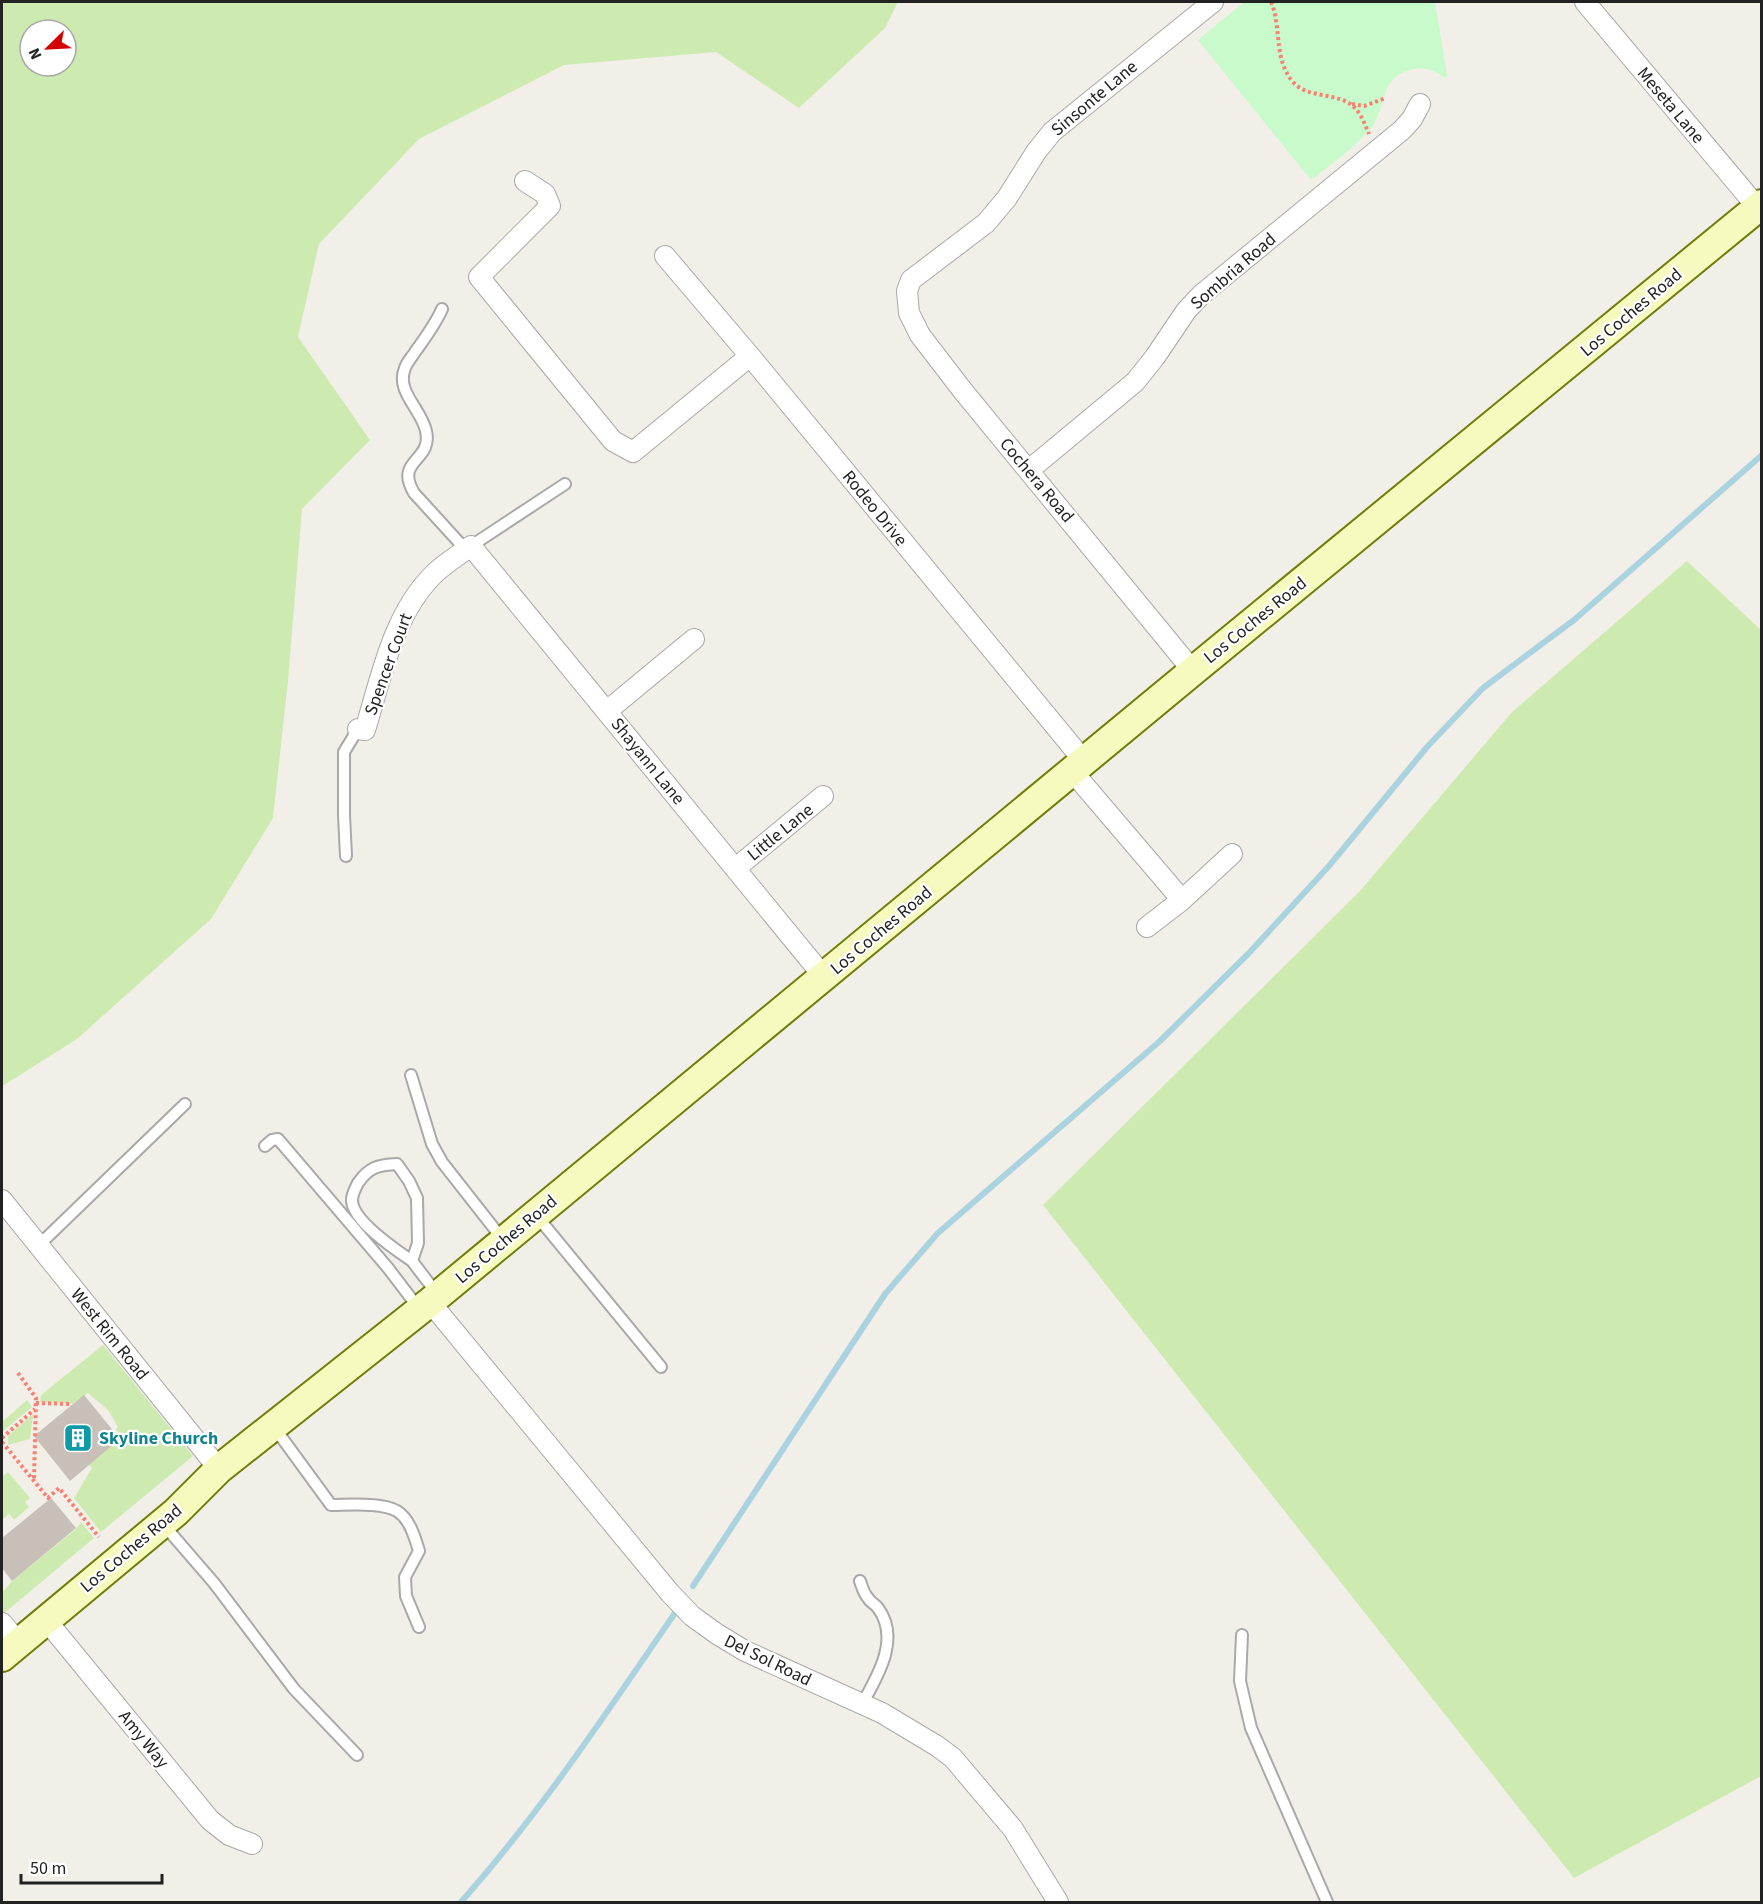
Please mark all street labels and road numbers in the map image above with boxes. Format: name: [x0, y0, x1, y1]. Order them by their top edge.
street label: Sinsonte Lane: [1046, 55, 1143, 142]
street label: Meseta Lane: [1631, 62, 1710, 149]
street label: Sombria Road: [1185, 227, 1282, 316]
street label: Los Coches Road: [1575, 262, 1688, 362]
street label: Cochera Road: [994, 432, 1080, 528]
street label: Rodeo Drive: [836, 465, 913, 552]
street label: Los Coches Road: [1198, 571, 1312, 670]
street label: Spencer Court: [358, 610, 419, 719]
street label: Shayann Lane: [605, 712, 691, 810]
street label: Little Lane: [742, 798, 819, 867]
street label: Los Coches Road: [825, 880, 938, 980]
street label: Los Coches Road: [450, 1189, 563, 1289]
street label: West Rim Road: [65, 1283, 154, 1386]
street label: Los Coches Road: [75, 1498, 188, 1598]
street label: Del Sol Road: [720, 1629, 816, 1692]
street label: Amy Way: [112, 1705, 175, 1774]

